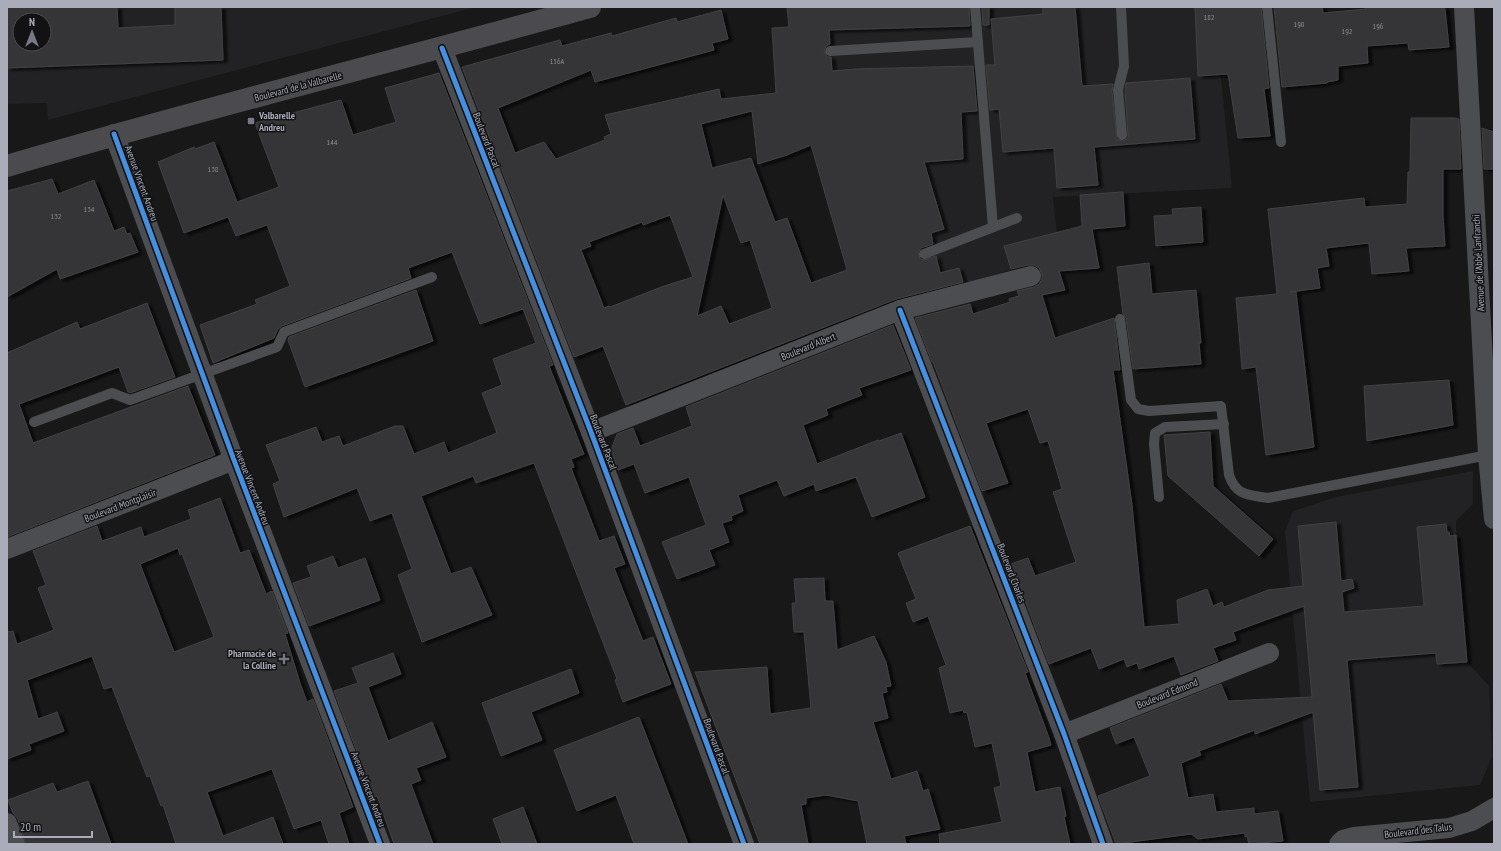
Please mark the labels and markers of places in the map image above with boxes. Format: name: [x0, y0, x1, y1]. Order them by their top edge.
place label: Valbarelle Andreu: [258, 109, 295, 134]
marker: Valbarelle Andreu: [246, 116, 256, 126]
place label: Pharmacie de la Colline: [228, 647, 276, 672]
marker: Pharmacie de la Colline: [279, 654, 289, 664]

